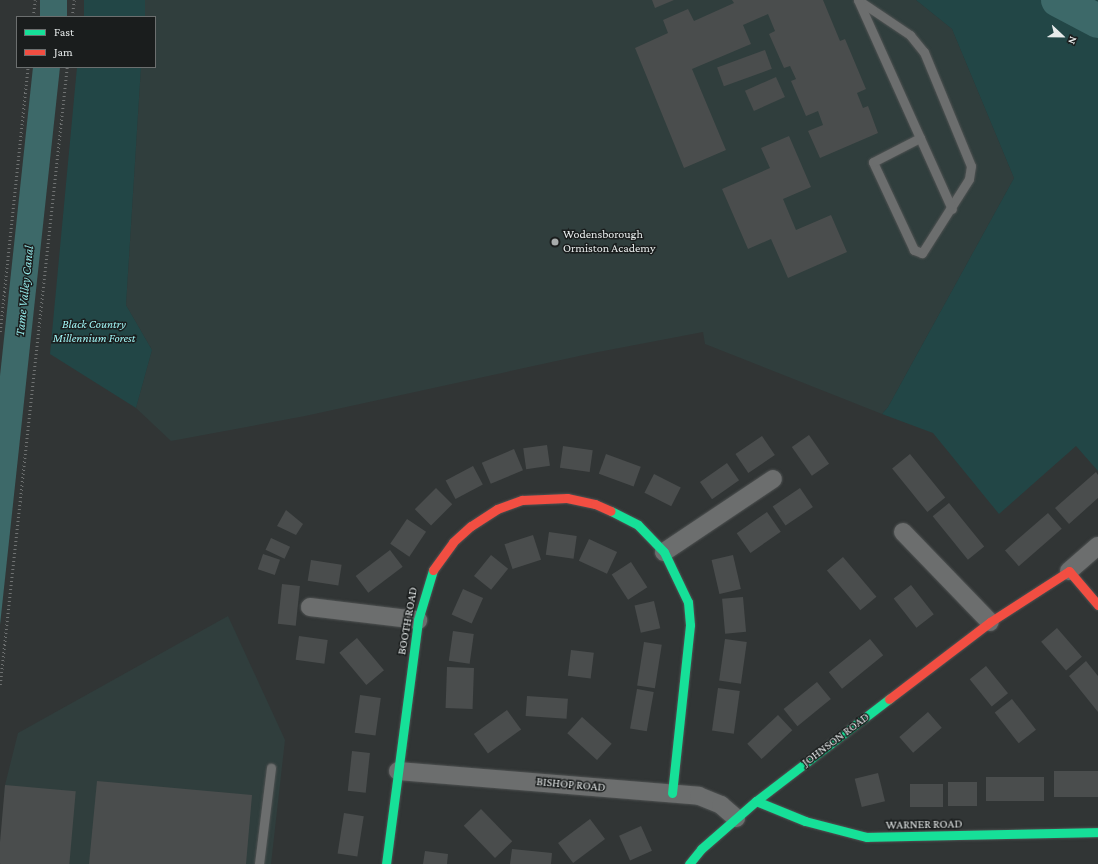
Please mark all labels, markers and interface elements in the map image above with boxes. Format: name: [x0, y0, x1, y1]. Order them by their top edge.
legend: [16, 16, 156, 68]
north arrow: [1042, 16, 1082, 56]
text: Fast: [54, 25, 74, 39]
text: N: [1066, 35, 1080, 46]
text: Jam: [54, 45, 73, 59]
place label: Wodensborough Ormiston Academy: [563, 228, 655, 256]
marker: Wodensborough Ormiston Academy: [550, 237, 560, 247]
water label: Tame Valley Canal: [12, 245, 38, 337]
park label: Black Country Millennium Forest: [53, 318, 135, 346]
street label: BOOTH ROAD: [395, 586, 421, 656]
street label: JOHNSON ROAD: [799, 710, 873, 770]
street label: BISHOP ROAD: [536, 775, 606, 795]
street label: WARNER ROAD: [886, 817, 962, 833]

